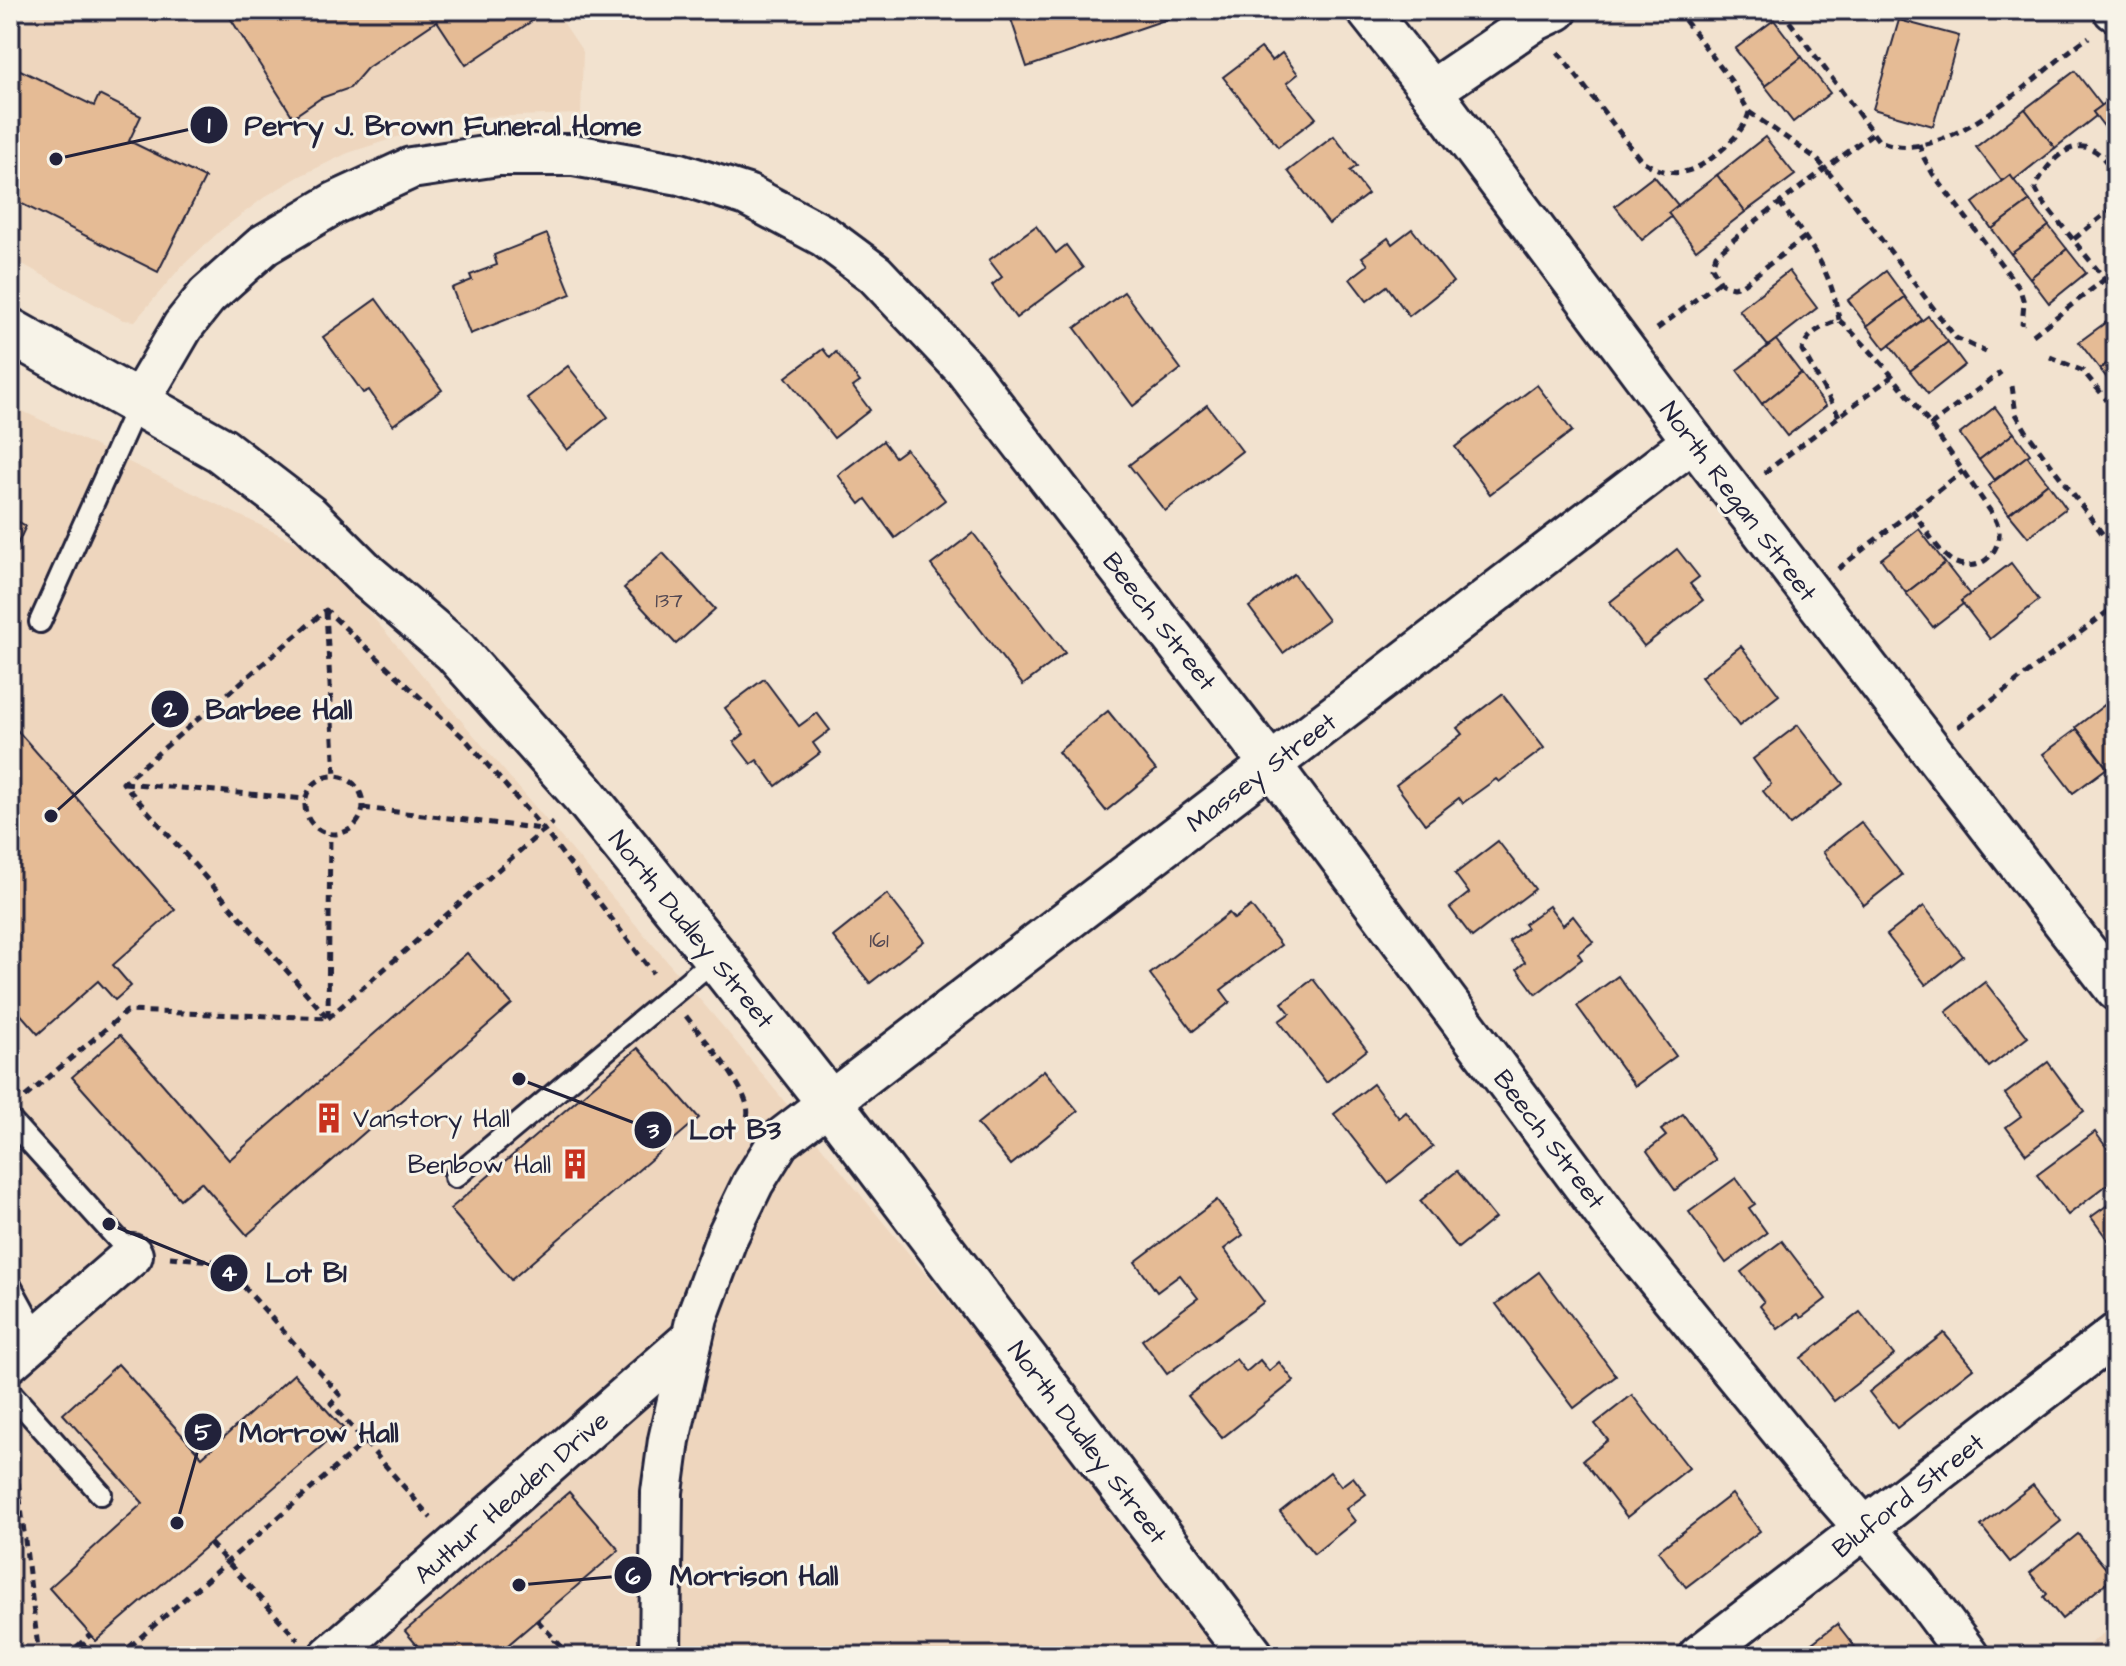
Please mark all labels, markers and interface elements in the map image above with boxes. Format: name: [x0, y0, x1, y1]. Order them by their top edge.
callout: Perry J. Brown Funeral Home: [189, 99, 658, 151]
text: Perry J. Brown Funeral Home: [244, 107, 642, 149]
text: 1: [207, 109, 211, 143]
street label: North Regan Street: [1649, 394, 1826, 611]
street label: Beech Street: [1094, 545, 1225, 699]
house number: 137: [655, 585, 683, 616]
callout: Barbee Hall: [150, 683, 369, 735]
text: Barbee Hall: [206, 691, 352, 730]
text: 2: [162, 693, 177, 727]
street label: Massey Street: [1179, 704, 1346, 843]
street label: North Dudley Street: [598, 823, 783, 1038]
house number: 161: [869, 925, 889, 956]
street label: Beech Street: [1485, 1062, 1614, 1217]
building icon: Vanstory Hall: [312, 1101, 346, 1135]
place label: Vanstory Hall: [353, 1101, 510, 1139]
callout: Lot B3: [633, 1104, 797, 1156]
text: Lot B3: [689, 1111, 782, 1150]
text: 3: [646, 1114, 660, 1148]
place label: Benbow Hall: [408, 1147, 551, 1183]
building icon: Benbow Hall: [558, 1147, 592, 1181]
callout: Lot B1: [209, 1247, 362, 1299]
text: Lot B1: [265, 1254, 347, 1293]
text: 4: [221, 1257, 238, 1291]
street label: North Dudley Street: [997, 1334, 1176, 1553]
street label: Authur Headen Drive: [406, 1403, 617, 1593]
callout: Morrow Hall: [183, 1406, 415, 1458]
text: Morrow Hall: [239, 1414, 399, 1453]
text: 5: [195, 1416, 213, 1450]
street label: Bluford Street: [1825, 1425, 1993, 1567]
callout: Morrison Hall: [613, 1549, 854, 1601]
text: Morrison Hall: [669, 1557, 839, 1596]
text: 6: [625, 1560, 641, 1594]

